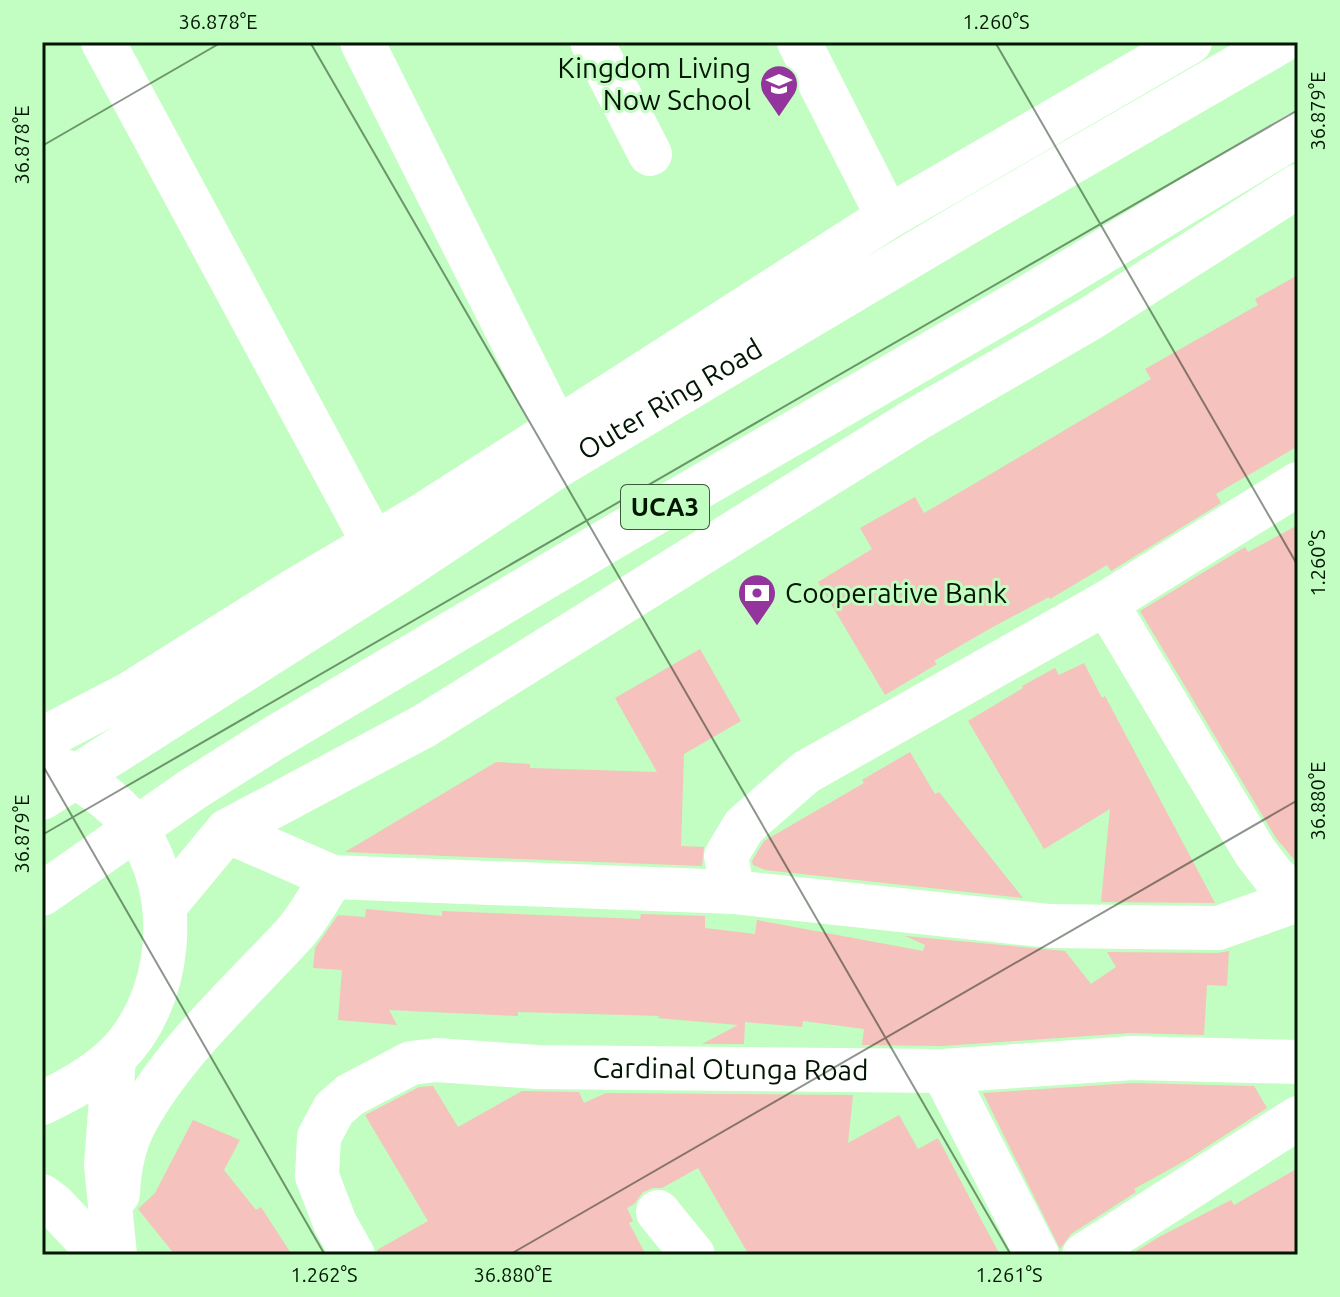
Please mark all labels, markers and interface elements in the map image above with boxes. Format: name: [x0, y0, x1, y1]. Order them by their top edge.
text: 36.878°E: [179, 10, 258, 33]
text: 1.260°S: [963, 10, 1029, 33]
place label: Kingdom Living Now School: [558, 52, 751, 115]
school or university icon: Kingdom Living Now School: [758, 63, 800, 118]
text: 36.879°E: [1306, 72, 1329, 151]
text: 36.878°E: [10, 106, 33, 185]
street label: Outer Ring Road: [572, 332, 767, 465]
road number: UCA3: [621, 485, 709, 529]
text: 1.260°S: [1306, 530, 1329, 596]
bank icon: Cooperative Bank: [736, 572, 778, 627]
place label: Cooperative Bank: [785, 577, 1007, 608]
text: 36.880°E: [1306, 762, 1329, 841]
text: 36.879°E: [10, 795, 33, 874]
street label: Cardinal Otunga Road: [593, 1052, 869, 1085]
text: 1.262°S: [291, 1263, 357, 1286]
text: 36.880°E: [474, 1263, 553, 1286]
text: 1.261°S: [976, 1263, 1042, 1286]

